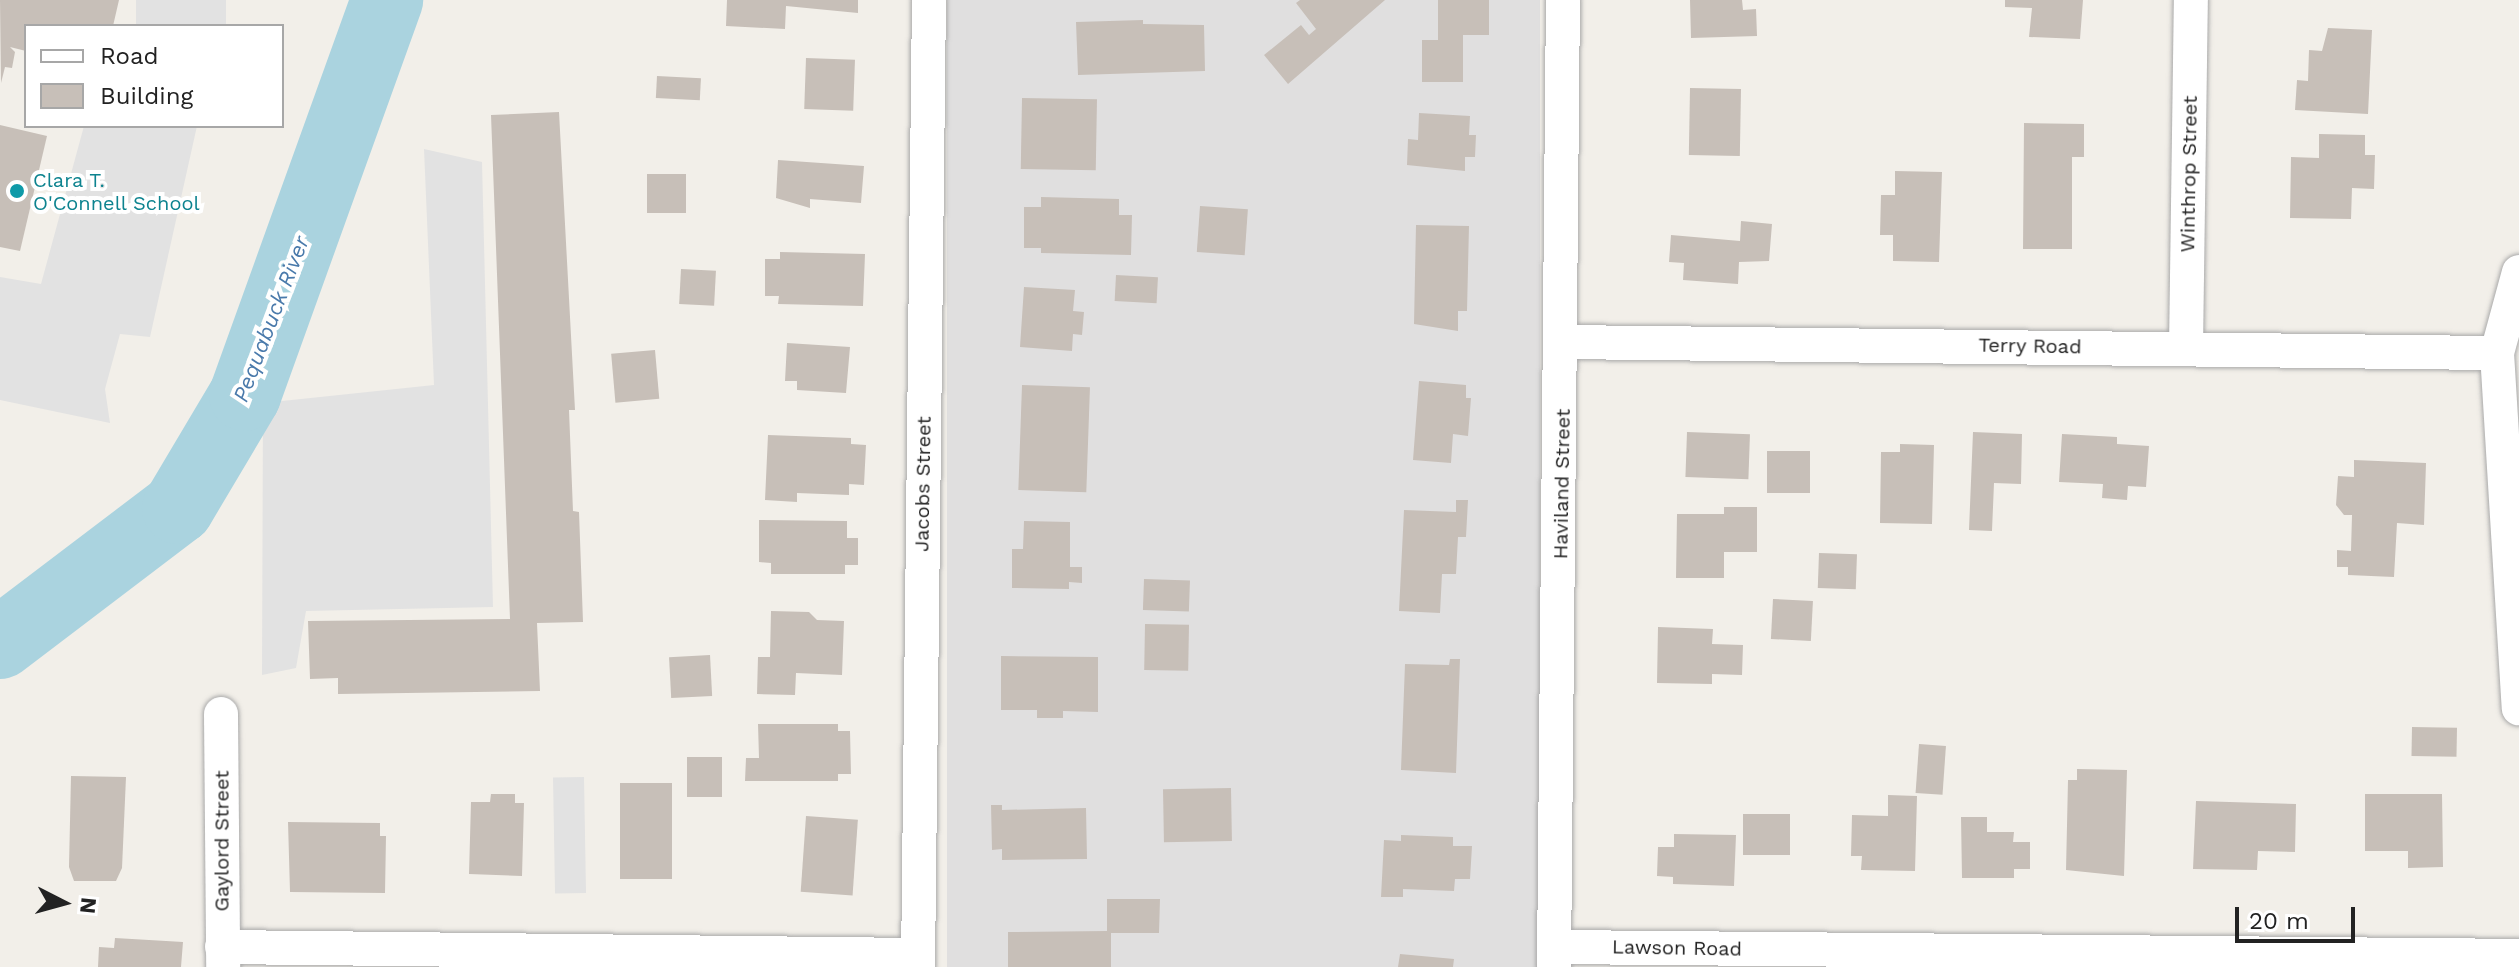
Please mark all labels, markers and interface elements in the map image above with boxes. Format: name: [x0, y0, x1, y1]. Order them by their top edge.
legend: [24, 24, 284, 128]
text: Road: [100, 42, 159, 70]
text: Building: [100, 82, 193, 110]
street label: Winthrop Street: [2176, 95, 2202, 253]
place label: Clara T. O'Connell School: [33, 168, 200, 215]
marker: Clara T. O'Connell School: [8, 182, 26, 200]
water label: Pequabuck River: [227, 232, 315, 406]
street label: Terry Road: [1978, 333, 2082, 359]
street label: Haviland Street: [1549, 408, 1575, 560]
street label: Jacobs Street: [910, 416, 936, 552]
street label: Gaylord Street: [210, 770, 234, 912]
north arrow: [24, 863, 104, 943]
scale bar: [2239, 891, 2359, 941]
text: N: [75, 896, 102, 915]
text: 20 m: [2249, 907, 2309, 935]
street label: Lawson Road: [1612, 935, 1742, 961]

